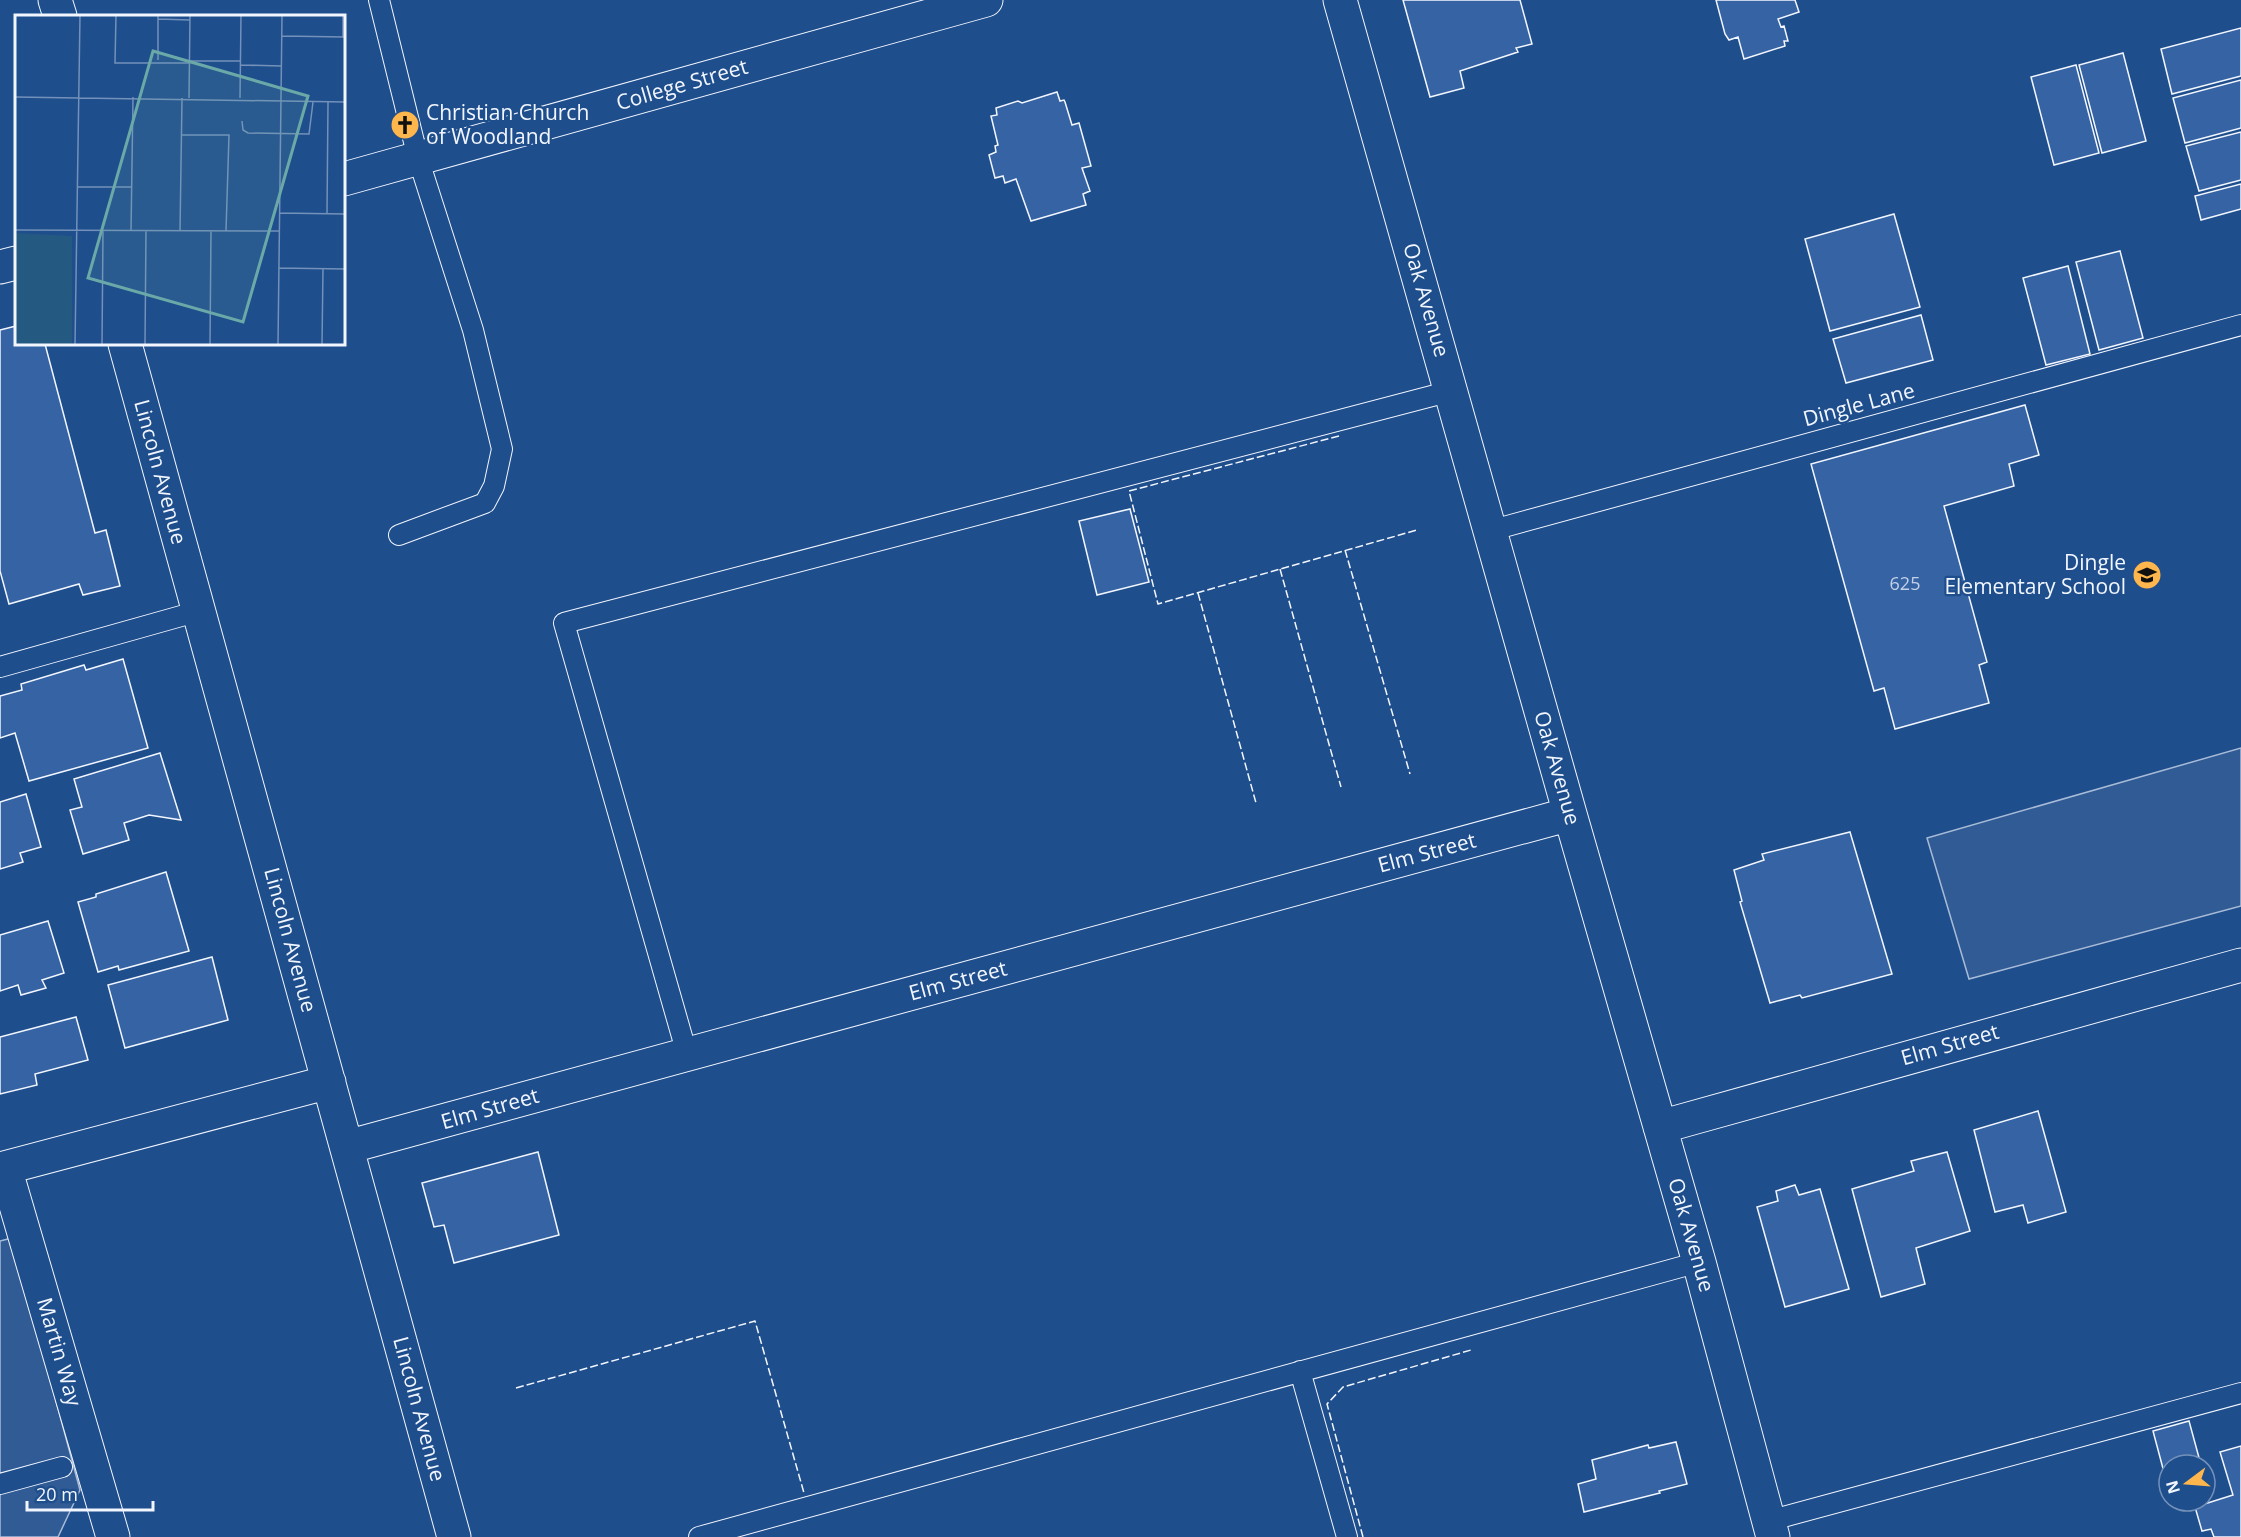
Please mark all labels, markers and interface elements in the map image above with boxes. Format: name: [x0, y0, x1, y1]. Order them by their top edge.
inset map: [15, 15, 345, 345]
street label: College Street: [613, 52, 751, 116]
place label: Christian Church of Woodland: [426, 98, 589, 150]
church icon: Christian Church of Woodland: [389, 109, 421, 141]
street label: Oak Avenue: [1397, 239, 1457, 360]
street label: Dingle Lane: [1800, 376, 1918, 432]
street label: Lincoln Avenue: [128, 396, 194, 547]
place label: Dingle Elementary School: [1944, 548, 2126, 600]
school or university icon: Dingle Elementary School: [2131, 559, 2163, 591]
house number: 625: [1890, 571, 1920, 595]
street label: Oak Avenue: [1528, 707, 1588, 828]
street label: Elm Street: [1375, 826, 1479, 879]
street label: Lincoln Avenue: [258, 864, 324, 1015]
street label: Elm Street: [906, 954, 1010, 1007]
street label: Elm Street: [1898, 1017, 2002, 1071]
street label: Elm Street: [438, 1081, 542, 1135]
street label: Oak Avenue: [1662, 1174, 1722, 1295]
street label: Martin Way: [31, 1294, 89, 1410]
street label: Lincoln Avenue: [387, 1333, 453, 1484]
north arrow: [2157, 1453, 2217, 1513]
scale bar: [27, 1474, 153, 1512]
text: N: [2160, 1478, 2185, 1496]
text: 20 m: [36, 1482, 78, 1506]

